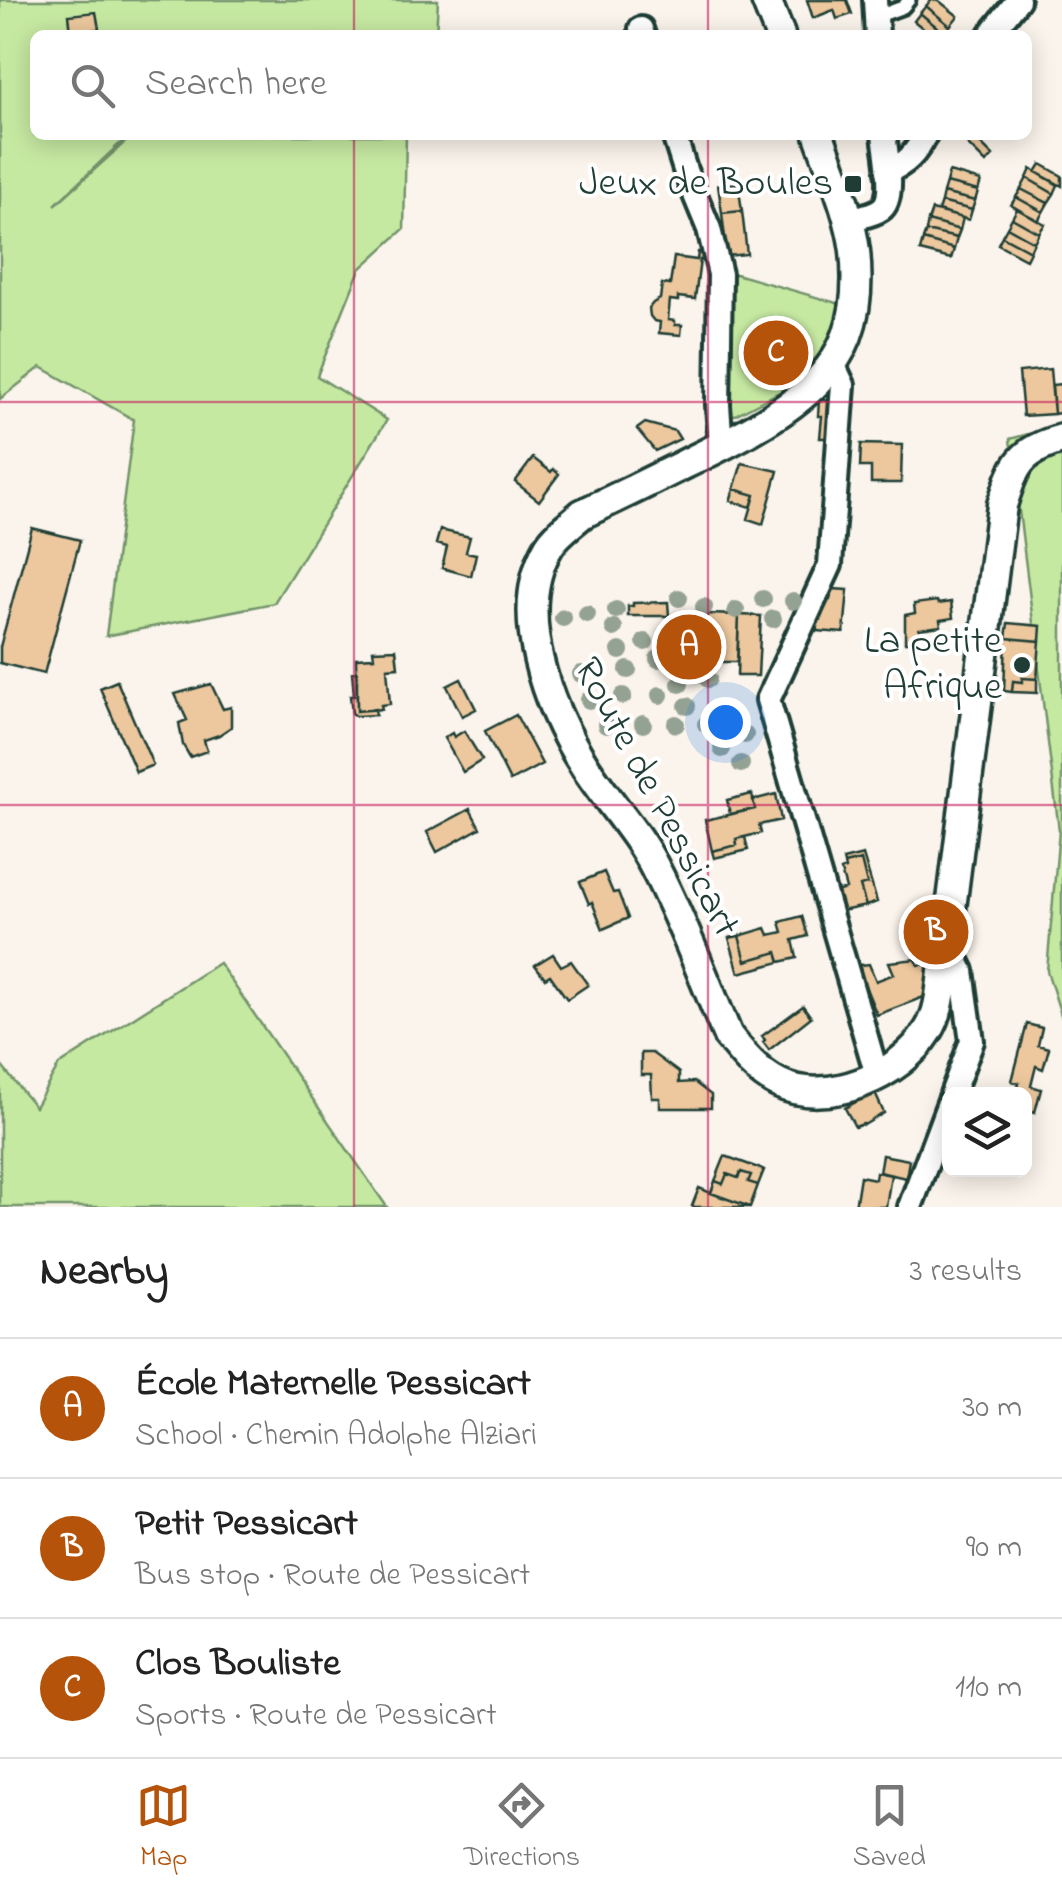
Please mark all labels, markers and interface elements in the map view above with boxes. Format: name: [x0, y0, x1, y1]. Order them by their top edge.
search box: [30, 30, 1032, 140]
text: Search here: [145, 57, 327, 113]
icon: search: [65, 58, 120, 113]
place label: Jeux de Boules: [579, 155, 833, 214]
marker: Jeux de Boules: [842, 173, 864, 195]
pin: C: [744, 316, 808, 390]
pin: A: [656, 610, 722, 684]
place label: La petite Afrique: [864, 613, 1002, 718]
street label: Route de Pessicart: [556, 648, 754, 948]
marker: La petite Afrique: [1011, 654, 1033, 676]
your location: [700, 697, 751, 748]
pin: B: [904, 894, 968, 970]
map controls: [942, 1087, 1032, 1177]
button: layers: [942, 1087, 1032, 1177]
text: Nearby: [40, 1242, 168, 1303]
text: 3 results: [910, 1249, 1022, 1296]
text: École Maternelle Pessicart: [135, 1357, 531, 1413]
text: A: [63, 1385, 82, 1432]
text: 30 m: [962, 1385, 1022, 1432]
text: School · Chemin Adolphe Alziari: [135, 1413, 537, 1460]
text: Petit Pessicart: [135, 1497, 358, 1553]
text: B: [62, 1525, 83, 1572]
text: 90 m: [966, 1525, 1022, 1572]
text: Bus stop · Route de Pessicart: [135, 1553, 530, 1600]
text: Clos Bouliste: [135, 1637, 340, 1693]
text: C: [64, 1665, 81, 1712]
text: 110 m: [955, 1665, 1022, 1712]
text: Sports · Route de Pessicart: [135, 1693, 497, 1740]
tab: Map: [136, 1778, 191, 1879]
tab: Directions: [464, 1778, 580, 1879]
tab: Saved: [853, 1778, 926, 1879]

